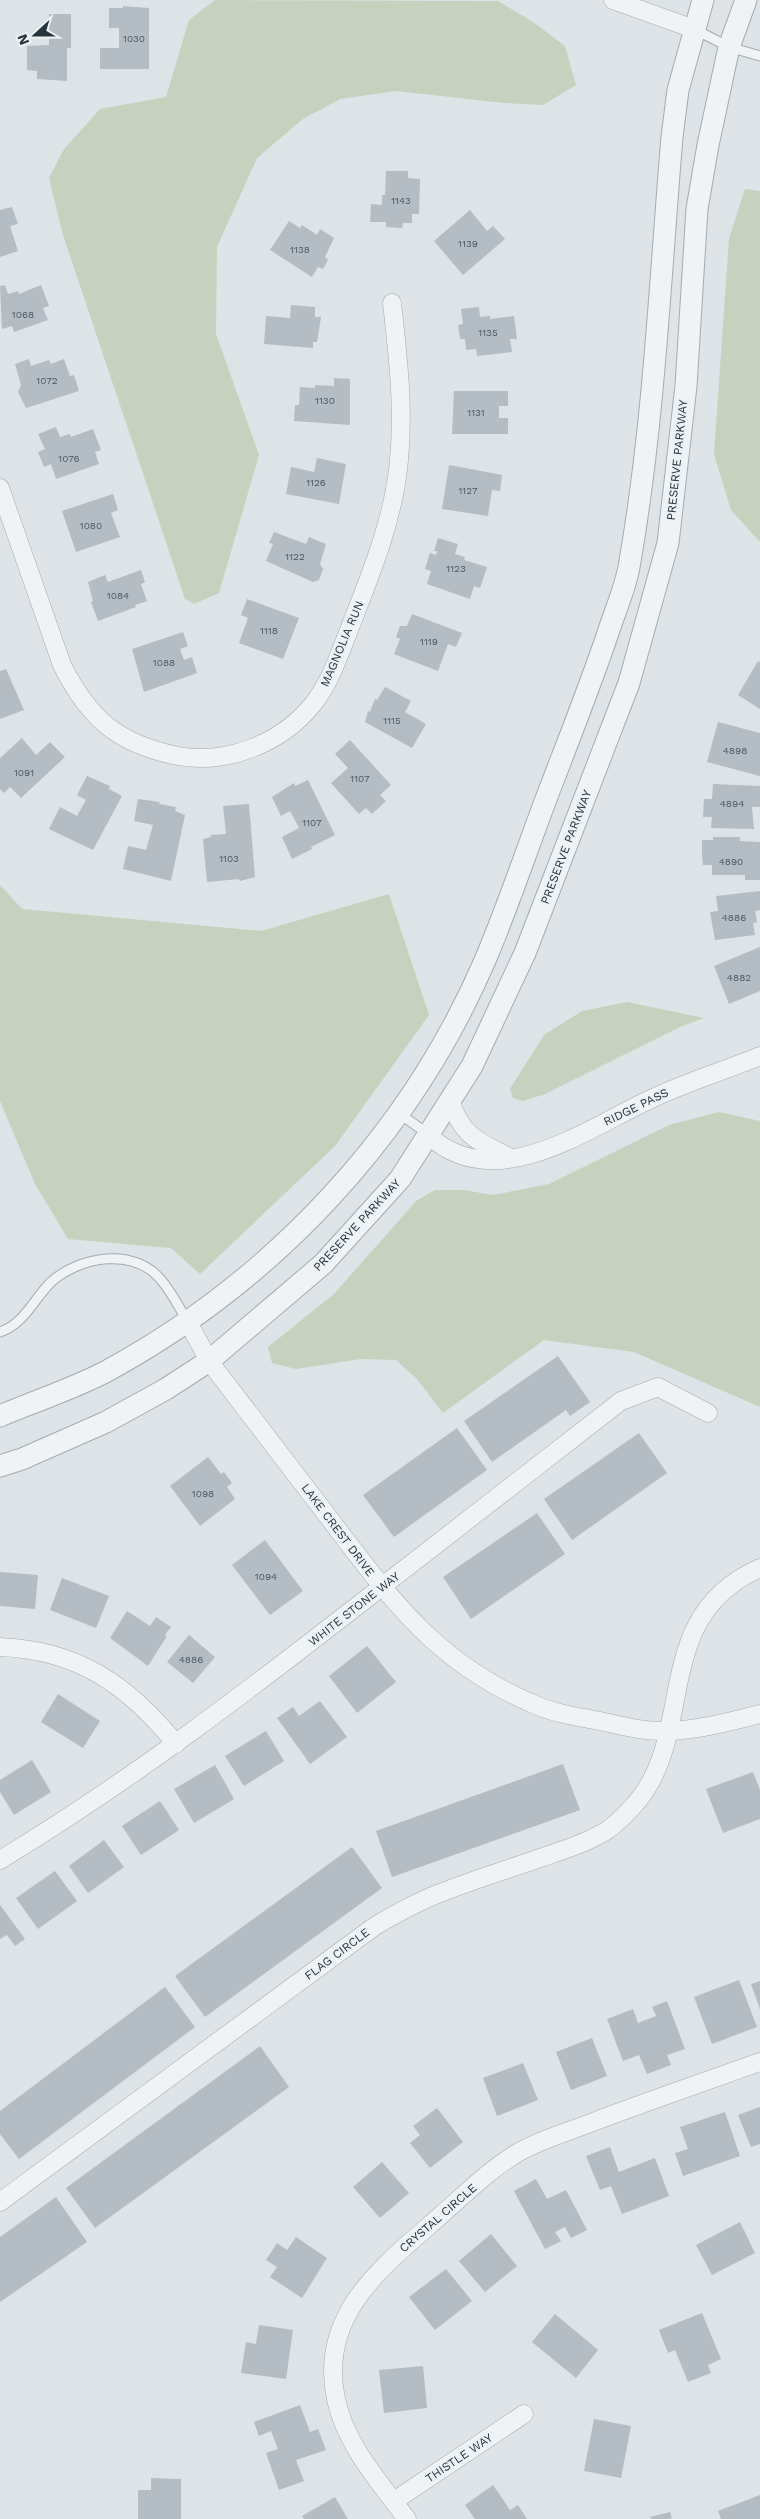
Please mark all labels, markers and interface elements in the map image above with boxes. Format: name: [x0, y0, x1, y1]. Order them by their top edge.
north arrow: [10, 10, 60, 60]
text: N: [14, 32, 32, 47]
house number: 1030: [123, 33, 145, 44]
house number: 1143: [391, 195, 411, 206]
house number: 1139: [458, 238, 478, 249]
house number: 1138: [290, 244, 310, 255]
house number: 1068: [12, 309, 34, 320]
house number: 1135: [478, 327, 498, 338]
house number: 1072: [36, 375, 58, 386]
house number: 1130: [315, 395, 335, 406]
street label: PRESERVE PARKWAY: [664, 399, 690, 521]
house number: 1131: [467, 407, 485, 418]
house number: 1076: [58, 453, 80, 464]
house number: 1126: [306, 477, 326, 488]
house number: 1127: [458, 485, 478, 496]
house number: 1080: [80, 520, 102, 531]
house number: 1122: [285, 551, 305, 562]
house number: 1123: [446, 563, 466, 574]
house number: 1084: [107, 590, 129, 601]
street label: MAGNOLIA RUN: [318, 599, 366, 689]
house number: 1118: [260, 625, 278, 636]
house number: 1119: [420, 636, 438, 647]
house number: 1088: [153, 657, 175, 668]
house number: 1115: [383, 715, 401, 726]
house number: 4898: [723, 745, 747, 756]
house number: 1091: [14, 767, 34, 778]
house number: 1107: [350, 773, 370, 784]
street label: PRESERVE PARKWAY: [538, 788, 594, 906]
house number: 4894: [720, 798, 744, 809]
house number: 1107: [302, 817, 322, 828]
house number: 1103: [219, 853, 239, 864]
house number: 4890: [719, 856, 743, 867]
house number: 4886: [722, 912, 746, 923]
house number: 4882: [727, 972, 751, 983]
street label: RIDGE PASS: [601, 1085, 671, 1129]
street label: PRESERVE PARKWAY: [311, 1176, 404, 1274]
street label: LAKE CREST DRIVE: [299, 1481, 378, 1579]
house number: 1098: [192, 1488, 214, 1499]
street label: WHITE STONE WAY: [306, 1569, 402, 1649]
house number: 1094: [255, 1571, 277, 1582]
house number: 4886: [179, 1654, 203, 1665]
street label: FLAG CIRCLE: [302, 1925, 373, 1983]
street label: CRYSTAL CIRCLE: [397, 2180, 480, 2255]
street label: THISTLE WAY: [423, 2430, 495, 2486]

